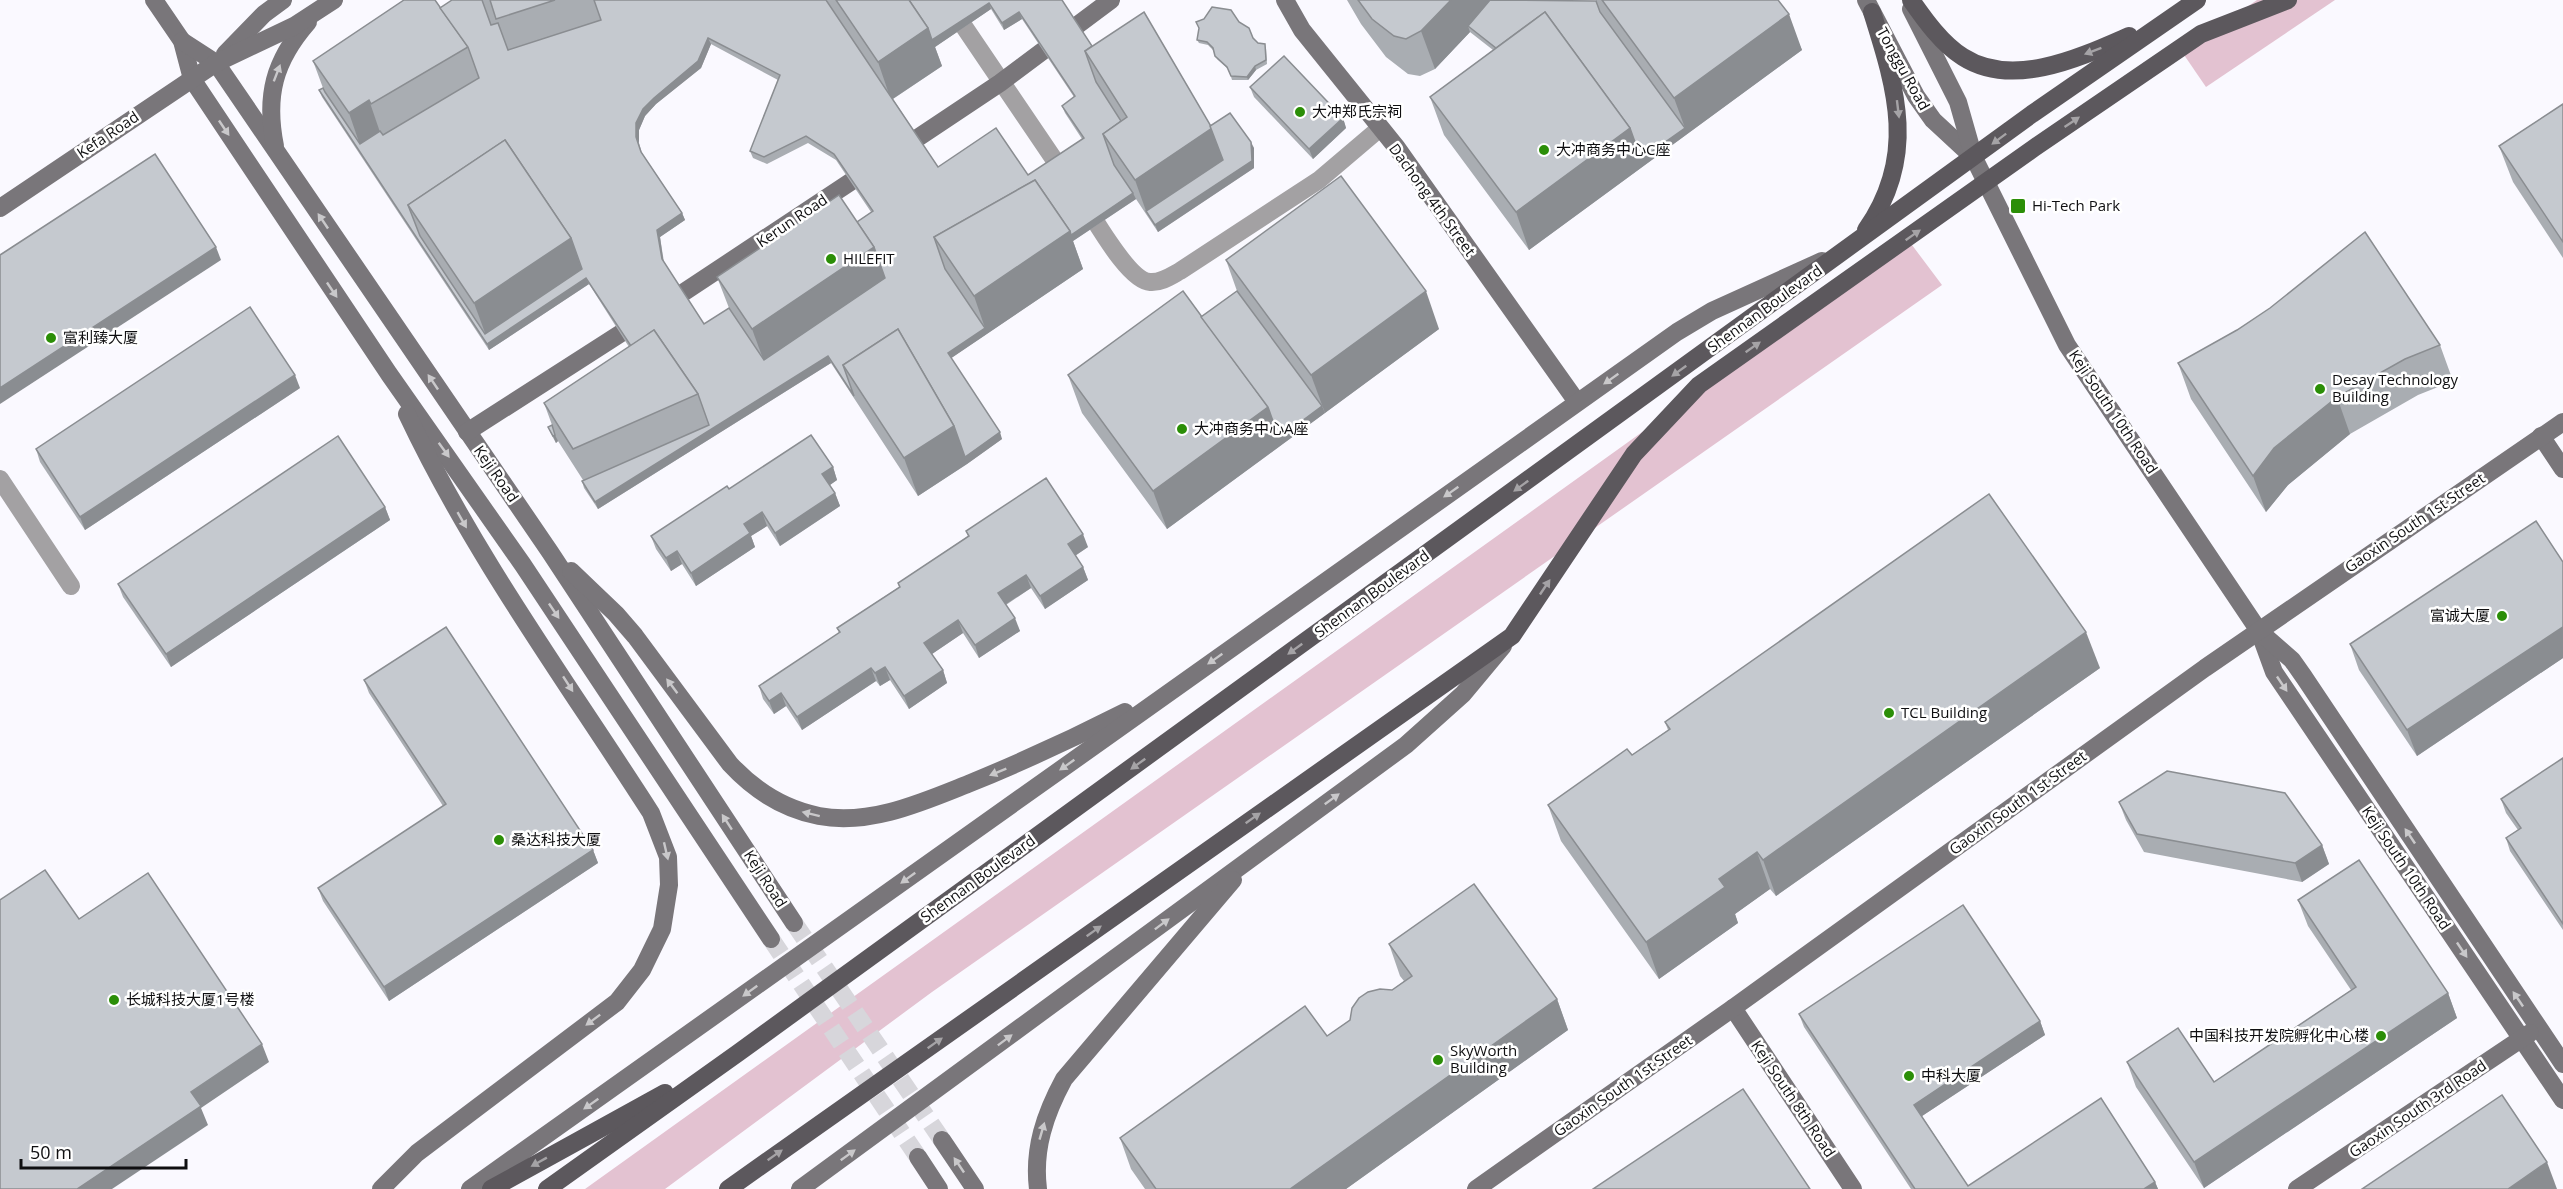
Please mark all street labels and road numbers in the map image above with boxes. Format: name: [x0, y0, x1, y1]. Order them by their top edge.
street label: Tonggu Road: [1873, 24, 1935, 113]
street label: Kefa Road: [73, 106, 142, 162]
street label: Dachong 4th Street: [1385, 139, 1481, 260]
street label: Kerun Road: [752, 189, 831, 251]
street label: Shennan Boulevard: [1703, 260, 1826, 357]
street label: Keji South 10th Road: [2065, 346, 2163, 477]
street label: Keji Road: [470, 441, 524, 506]
street label: Gaoxin South 1st Street: [2341, 468, 2488, 577]
street label: Shennan Boulevard: [1310, 545, 1433, 642]
street label: Gaoxin South 1st Street: [1945, 746, 2090, 859]
street label: Keji South 10th Road: [2358, 802, 2456, 933]
street label: Shennan Boulevard: [916, 830, 1039, 927]
street label: Keji Road: [740, 846, 792, 911]
street label: Gaoxin South 1st Street: [1549, 1030, 1696, 1141]
street label: Keji South 8th Road: [1747, 1036, 1840, 1161]
street label: Gaoxin South 3rd Road: [2345, 1055, 2490, 1162]

